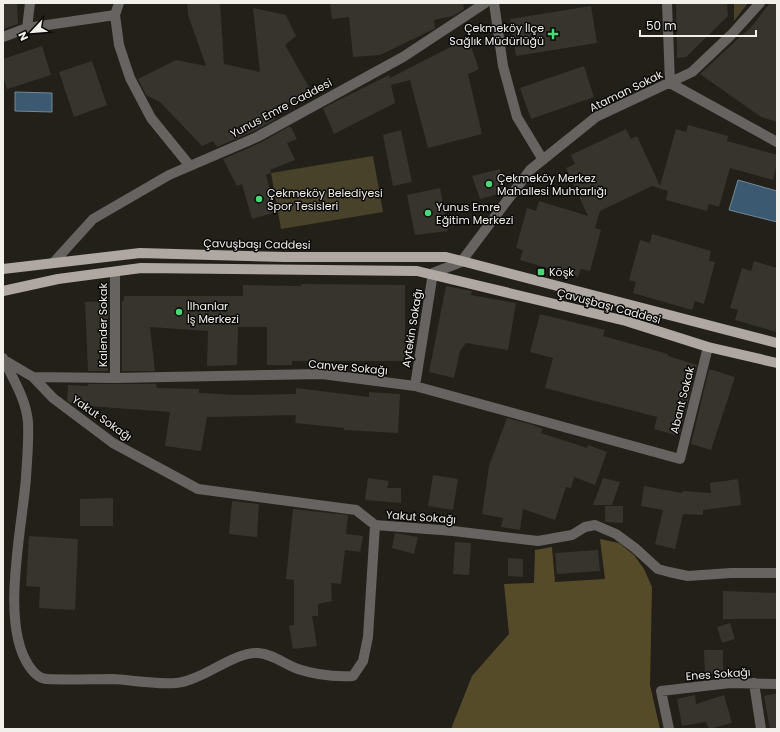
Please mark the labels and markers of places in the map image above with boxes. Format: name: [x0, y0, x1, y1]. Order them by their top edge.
place label: Çekmeköy İlçe Sağlık Müdürlüğü: [449, 20, 544, 49]
marker: Çekmeköy İlçe Sağlık Müdürlüğü: [547, 28, 559, 40]
place label: Çekmeköy Merkez Mahallesi Muhtarlığı: [497, 170, 607, 199]
marker: Çekmeköy Merkez Mahallesi Muhtarlığı: [484, 179, 494, 189]
place label: Çekmeköy Belediyesi Spor Tesisleri: [267, 185, 383, 214]
marker: Çekmeköy Belediyesi Spor Tesisleri: [254, 194, 264, 204]
place label: Yunus Emre Eğitim Merkezi: [436, 199, 514, 228]
marker: Yunus Emre Eğitim Merkezi: [423, 208, 433, 218]
place label: Köşk: [549, 264, 574, 280]
marker: Köşk: [536, 267, 546, 277]
place label: İlhanlar İş Merkezi: [187, 298, 239, 327]
marker: İlhanlar İş Merkezi: [174, 307, 184, 317]

